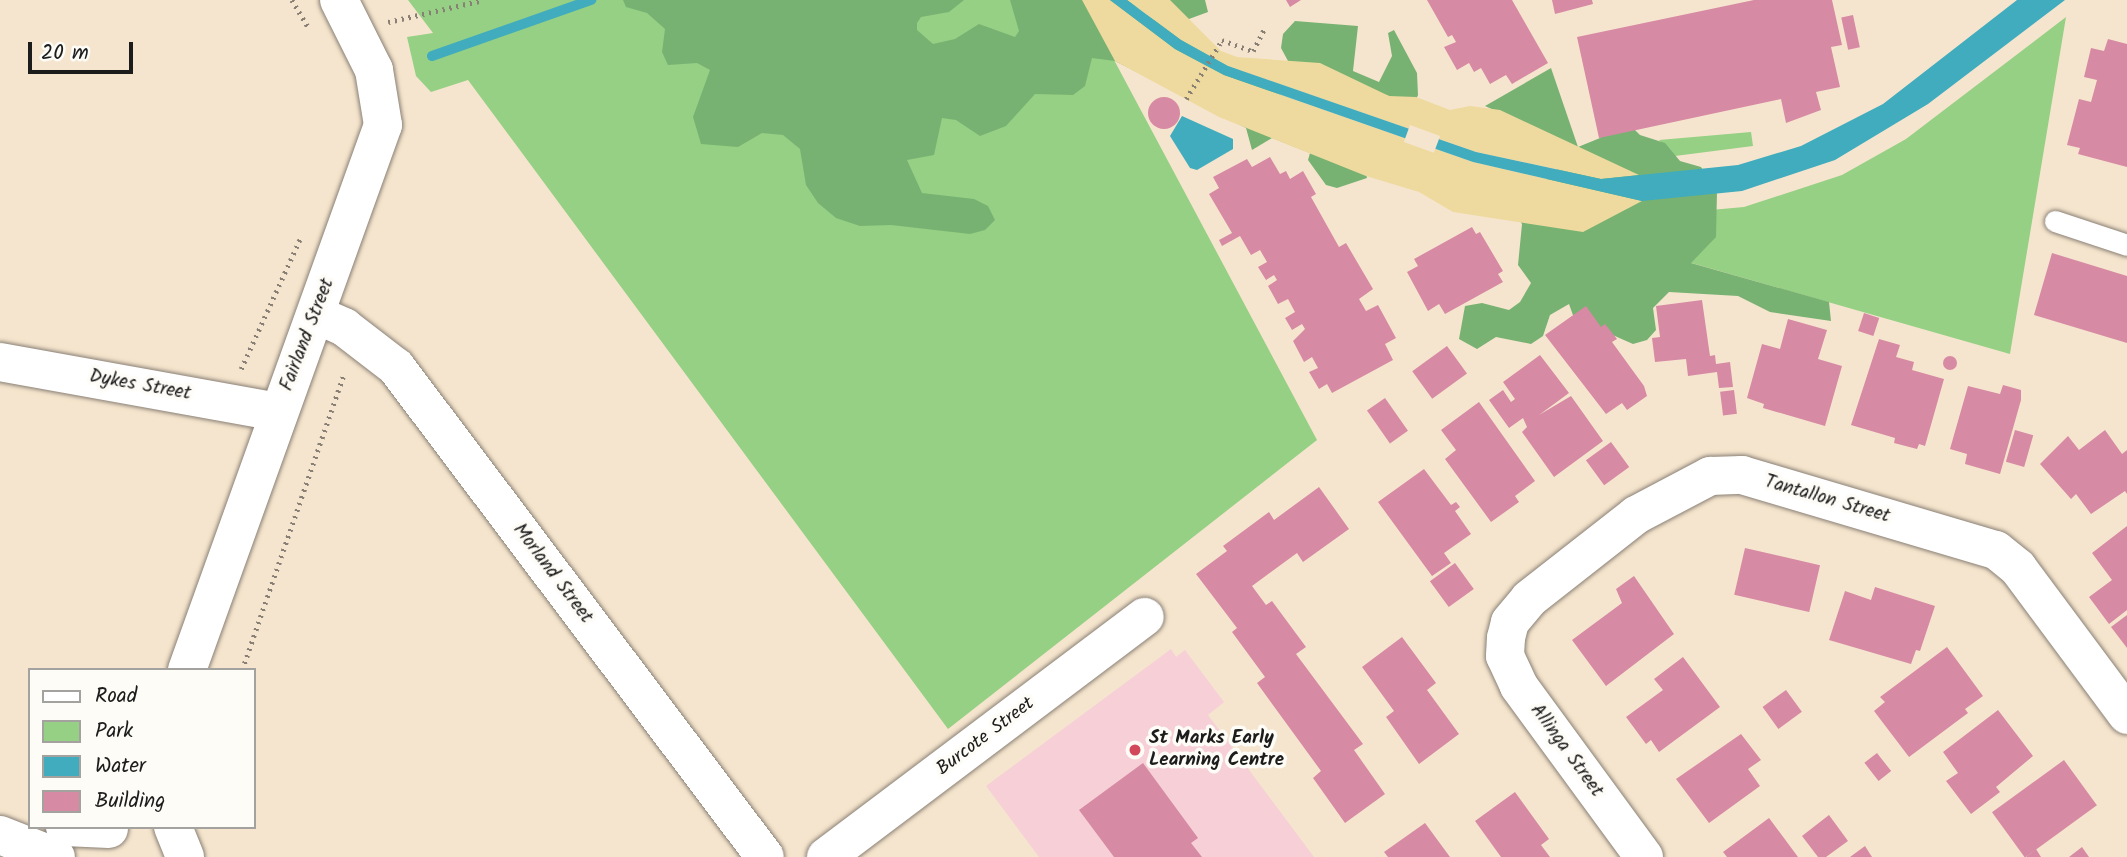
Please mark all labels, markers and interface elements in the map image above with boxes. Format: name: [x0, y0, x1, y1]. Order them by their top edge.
scale bar: [32, 28, 136, 72]
text: 20 m: [41, 37, 89, 70]
street label: Fairland Street: [276, 276, 340, 394]
street label: Dykes Street: [88, 366, 192, 406]
street label: Tantallon Street: [1762, 471, 1892, 529]
street label: Morland Street: [507, 520, 597, 628]
legend: [28, 668, 256, 829]
text: Road: [95, 680, 137, 713]
street label: Burcote Street: [933, 693, 1039, 781]
street label: Allinga Street: [1525, 700, 1607, 802]
text: Park: [95, 715, 133, 748]
place label: St Marks Early Learning Centre: [1149, 728, 1284, 772]
marker: St Marks Early Learning Centre: [1127, 742, 1143, 758]
text: Water: [95, 750, 146, 783]
text: Building: [95, 785, 165, 818]

